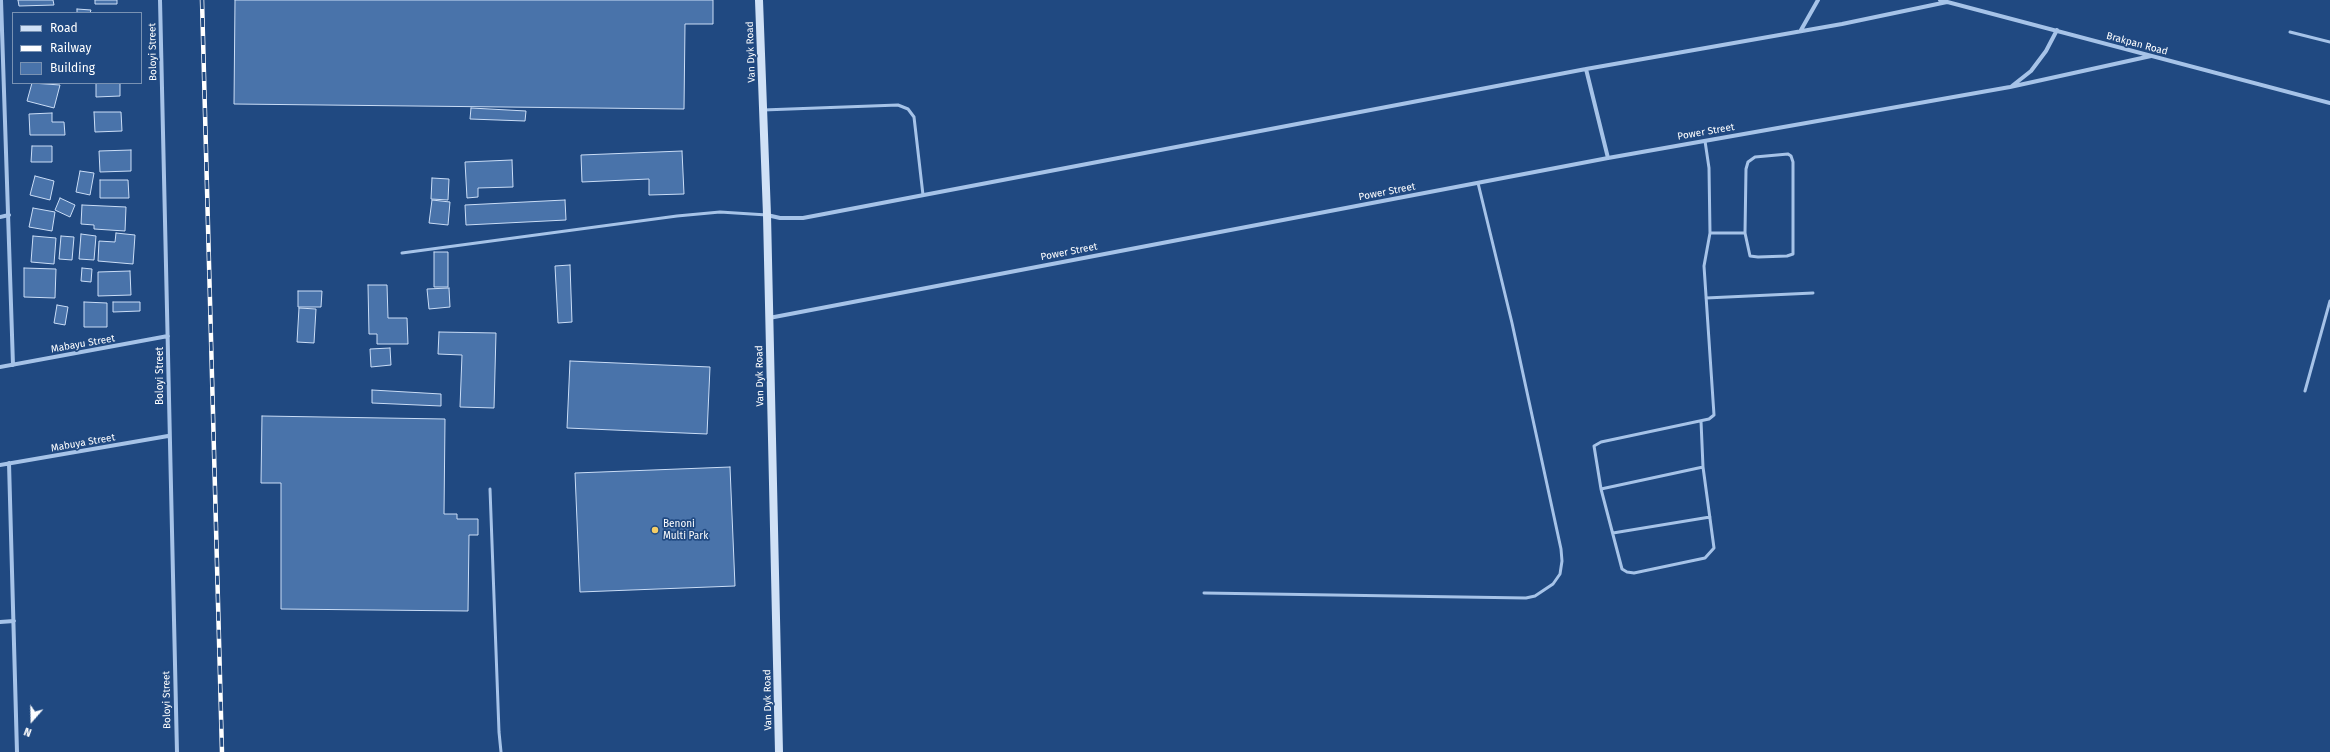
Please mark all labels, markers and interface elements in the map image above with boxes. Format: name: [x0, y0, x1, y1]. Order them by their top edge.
legend: [12, 12, 142, 84]
text: Road: [50, 21, 78, 35]
street label: Van Dyk Road: [744, 21, 758, 83]
street label: Boloyi Street: [146, 23, 160, 81]
street label: Brakpan Road: [2105, 30, 2169, 58]
text: Railway: [50, 41, 91, 55]
text: Building: [50, 61, 95, 75]
street label: Power Street: [1677, 121, 1735, 143]
street label: Power Street: [1358, 181, 1416, 203]
street label: Power Street: [1040, 241, 1098, 263]
street label: Mabayu Street: [50, 332, 116, 356]
street label: Van Dyk Road: [753, 345, 767, 407]
street label: Boloyi Street: [154, 347, 166, 405]
street label: Mabuya Street: [50, 431, 116, 455]
place label: Benoni Multi Park: [663, 518, 708, 542]
marker: Benoni Multi Park: [650, 525, 660, 535]
street label: Van Dyk Road: [761, 669, 775, 731]
street label: Boloyi Street: [160, 671, 174, 729]
north arrow: [12, 700, 52, 740]
text: N: [22, 724, 33, 739]

